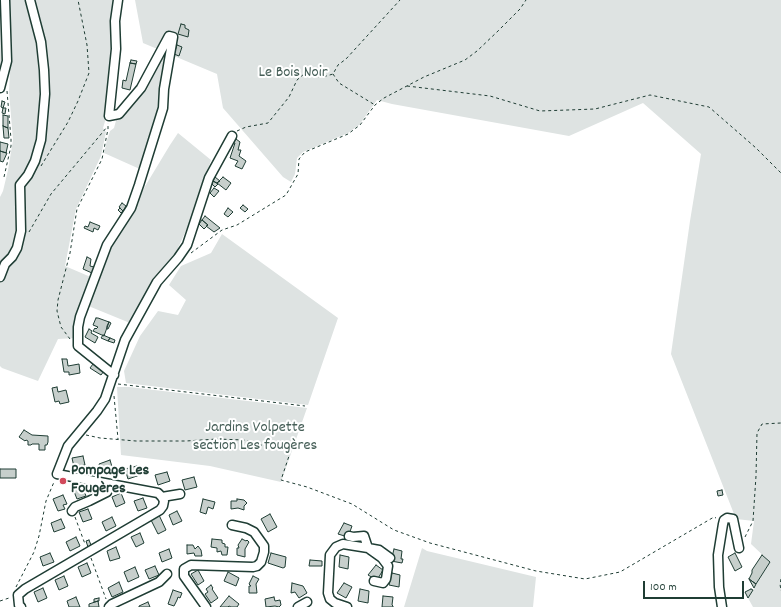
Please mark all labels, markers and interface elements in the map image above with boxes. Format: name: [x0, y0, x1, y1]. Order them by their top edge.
park label: Le Bois Noir: [258, 64, 328, 84]
park label: Jardins Volpette section Les fougères: [193, 419, 317, 457]
place label: Pompage Les Fougères: [71, 462, 149, 500]
marker: Pompage Les Fougères: [58, 476, 68, 486]
scale bar: [645, 573, 746, 599]
text: 100 m: [650, 579, 677, 596]

